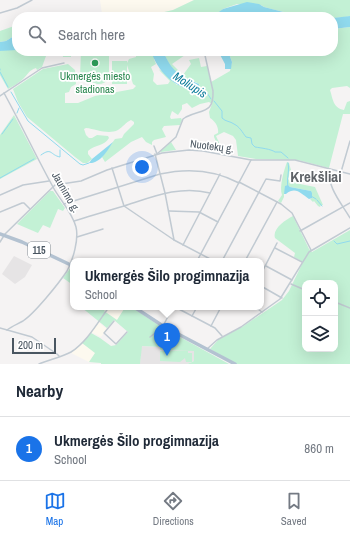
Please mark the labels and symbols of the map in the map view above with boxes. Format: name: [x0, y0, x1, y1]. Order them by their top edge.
marker: Ukmergės miesto stadionas: [90, 58, 100, 68]
water label: Moliupis: [170, 68, 210, 102]
place label: Ukmergės miesto stadionas: [60, 69, 130, 96]
street label: Nuotekų g.: [189, 136, 235, 156]
your location: [132, 157, 152, 177]
district label: Krekšliai: [290, 166, 342, 187]
street label: Jaunimo g.: [49, 169, 83, 215]
road number: 115: [28, 242, 50, 258]
pin: 1: [154, 323, 180, 356]
scale bar: [12, 336, 56, 355]

